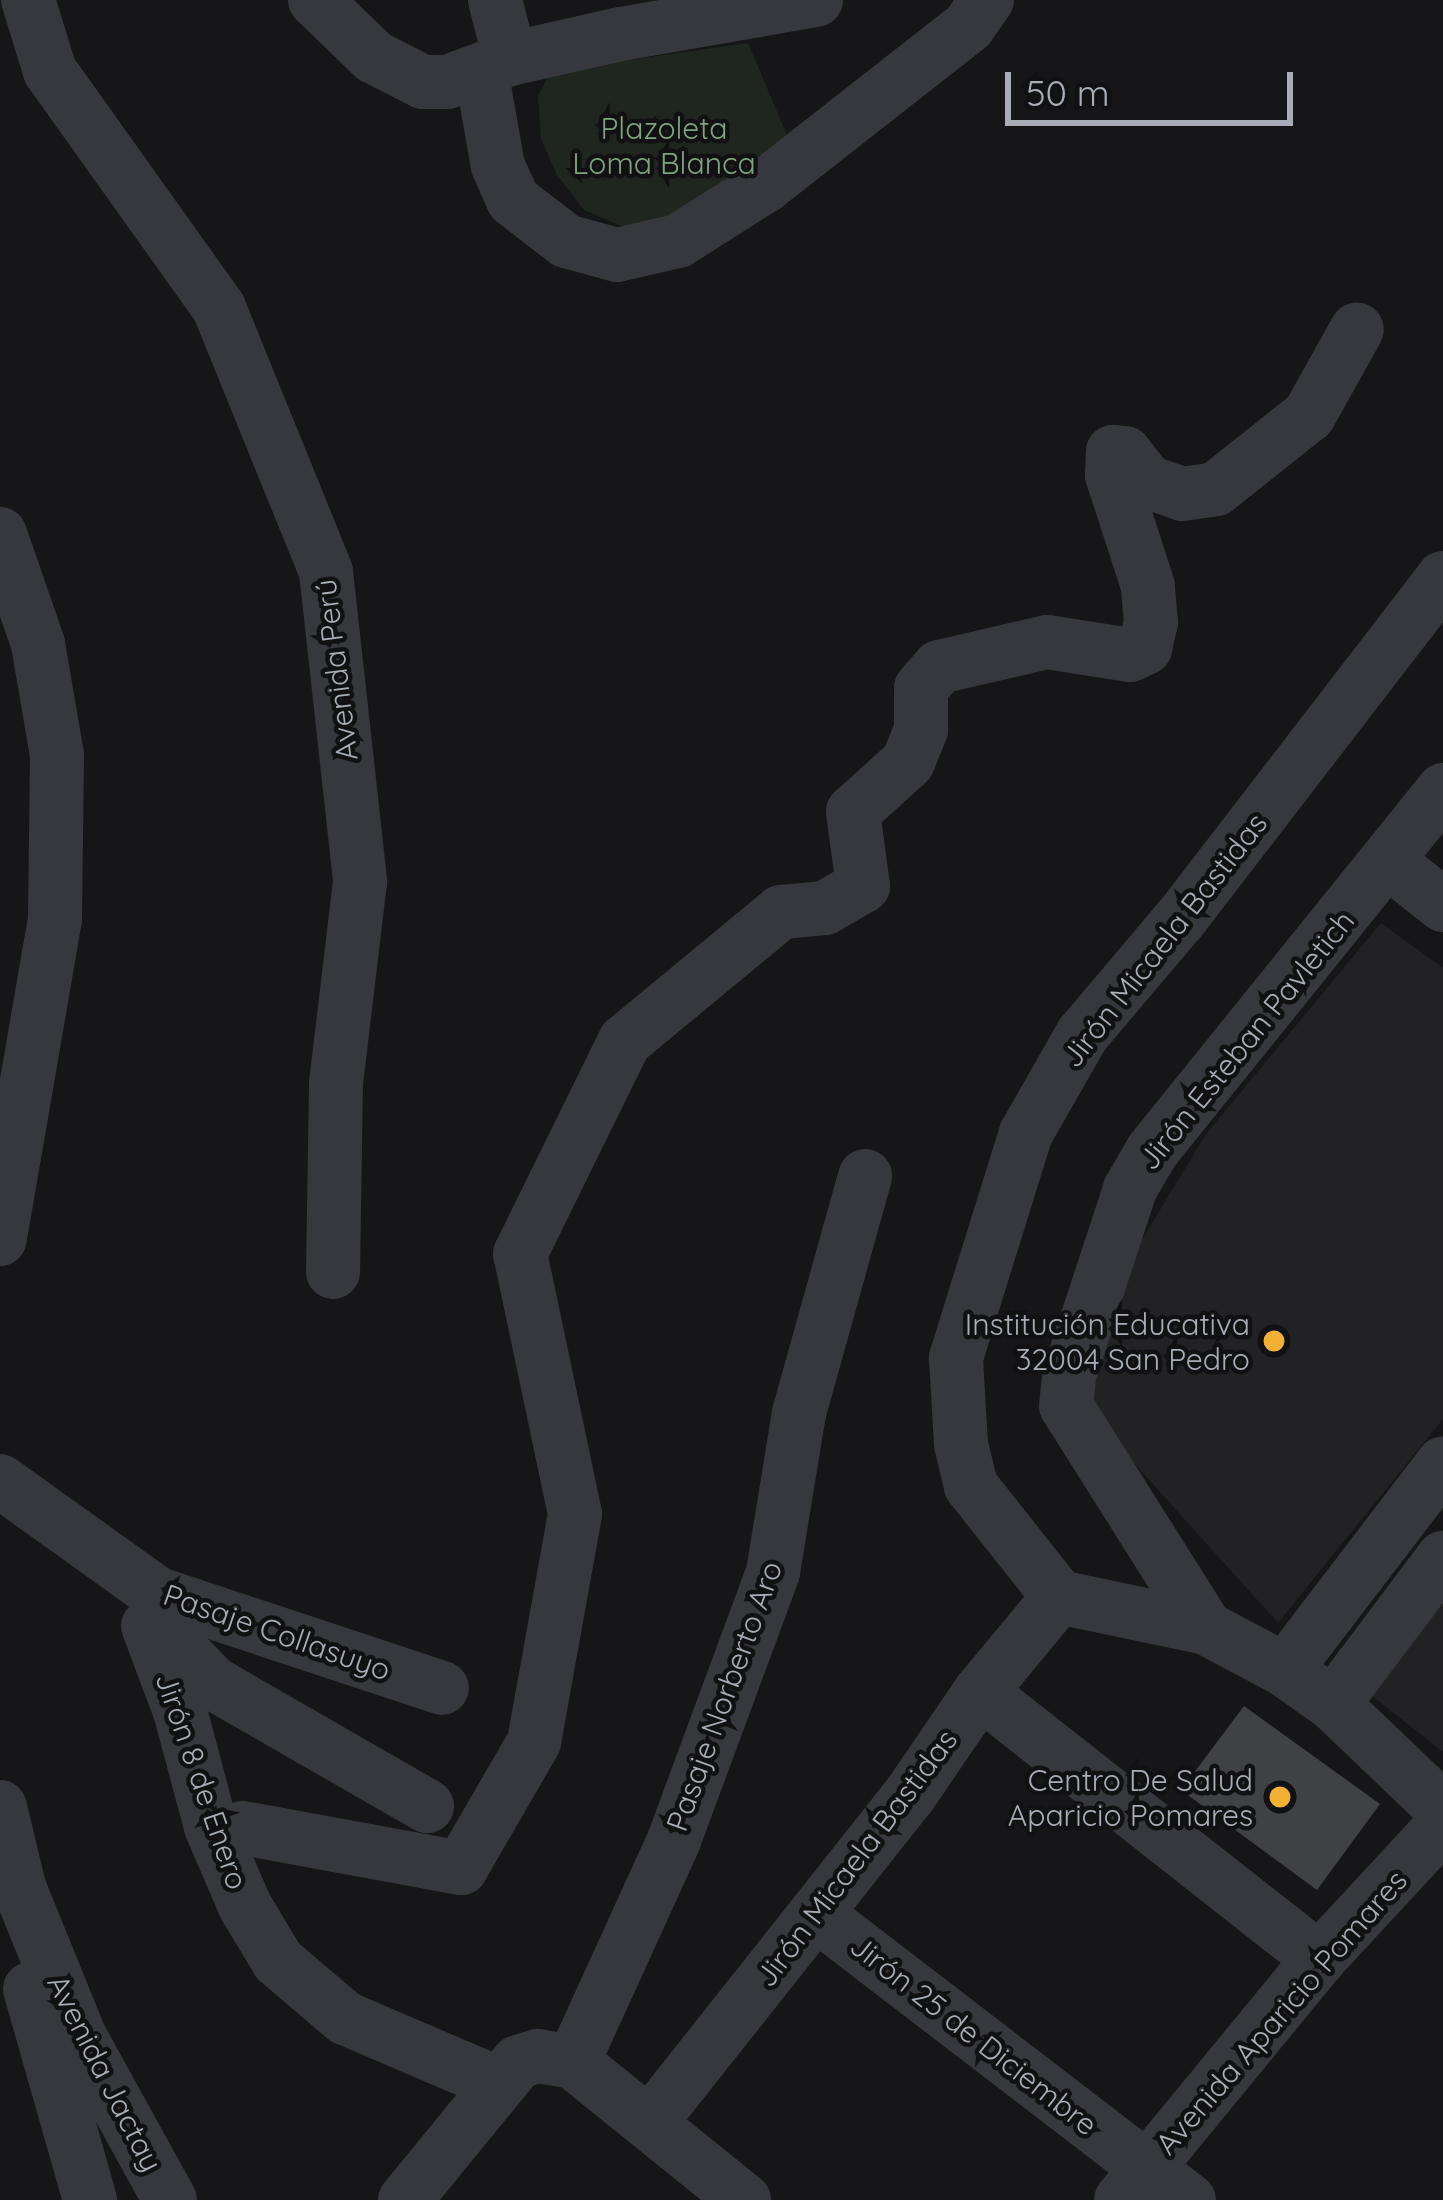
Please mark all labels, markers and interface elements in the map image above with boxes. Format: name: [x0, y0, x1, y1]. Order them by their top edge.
scale bar: [1011, 48, 1299, 122]
text: 50 m: [1026, 70, 1110, 115]
park label: Plazoleta Loma Blanca: [572, 110, 756, 180]
street label: Avenida Perú: [307, 577, 365, 763]
street label: Jirón Micaela Bastidas: [1054, 806, 1274, 1074]
street label: Jirón Esteban Pavletich: [1130, 903, 1362, 1177]
place label: Institución Educativa 32004 San Pedro: [965, 1306, 1250, 1376]
marker: Institución Educativa 32004 San Pedro: [1261, 1328, 1287, 1354]
street label: Pasaje Norberto Aro: [658, 1556, 790, 1836]
street label: Pasaje Collasuyo: [159, 1576, 395, 1688]
street label: Jirón 8 de Enero: [148, 1668, 256, 1894]
street label: Jirón Micaela Bastidas: [748, 1722, 964, 1994]
place label: Centro De Salud Aparicio Pomares: [1008, 1762, 1253, 1832]
marker: Centro De Salud Aparicio Pomares: [1264, 1781, 1296, 1813]
street label: Avenida Aparicio Pomares: [1148, 1863, 1414, 2161]
street label: Jirón 25 de Diciembre: [843, 1927, 1105, 2143]
street label: Avenida Jactay: [40, 1969, 170, 2177]

